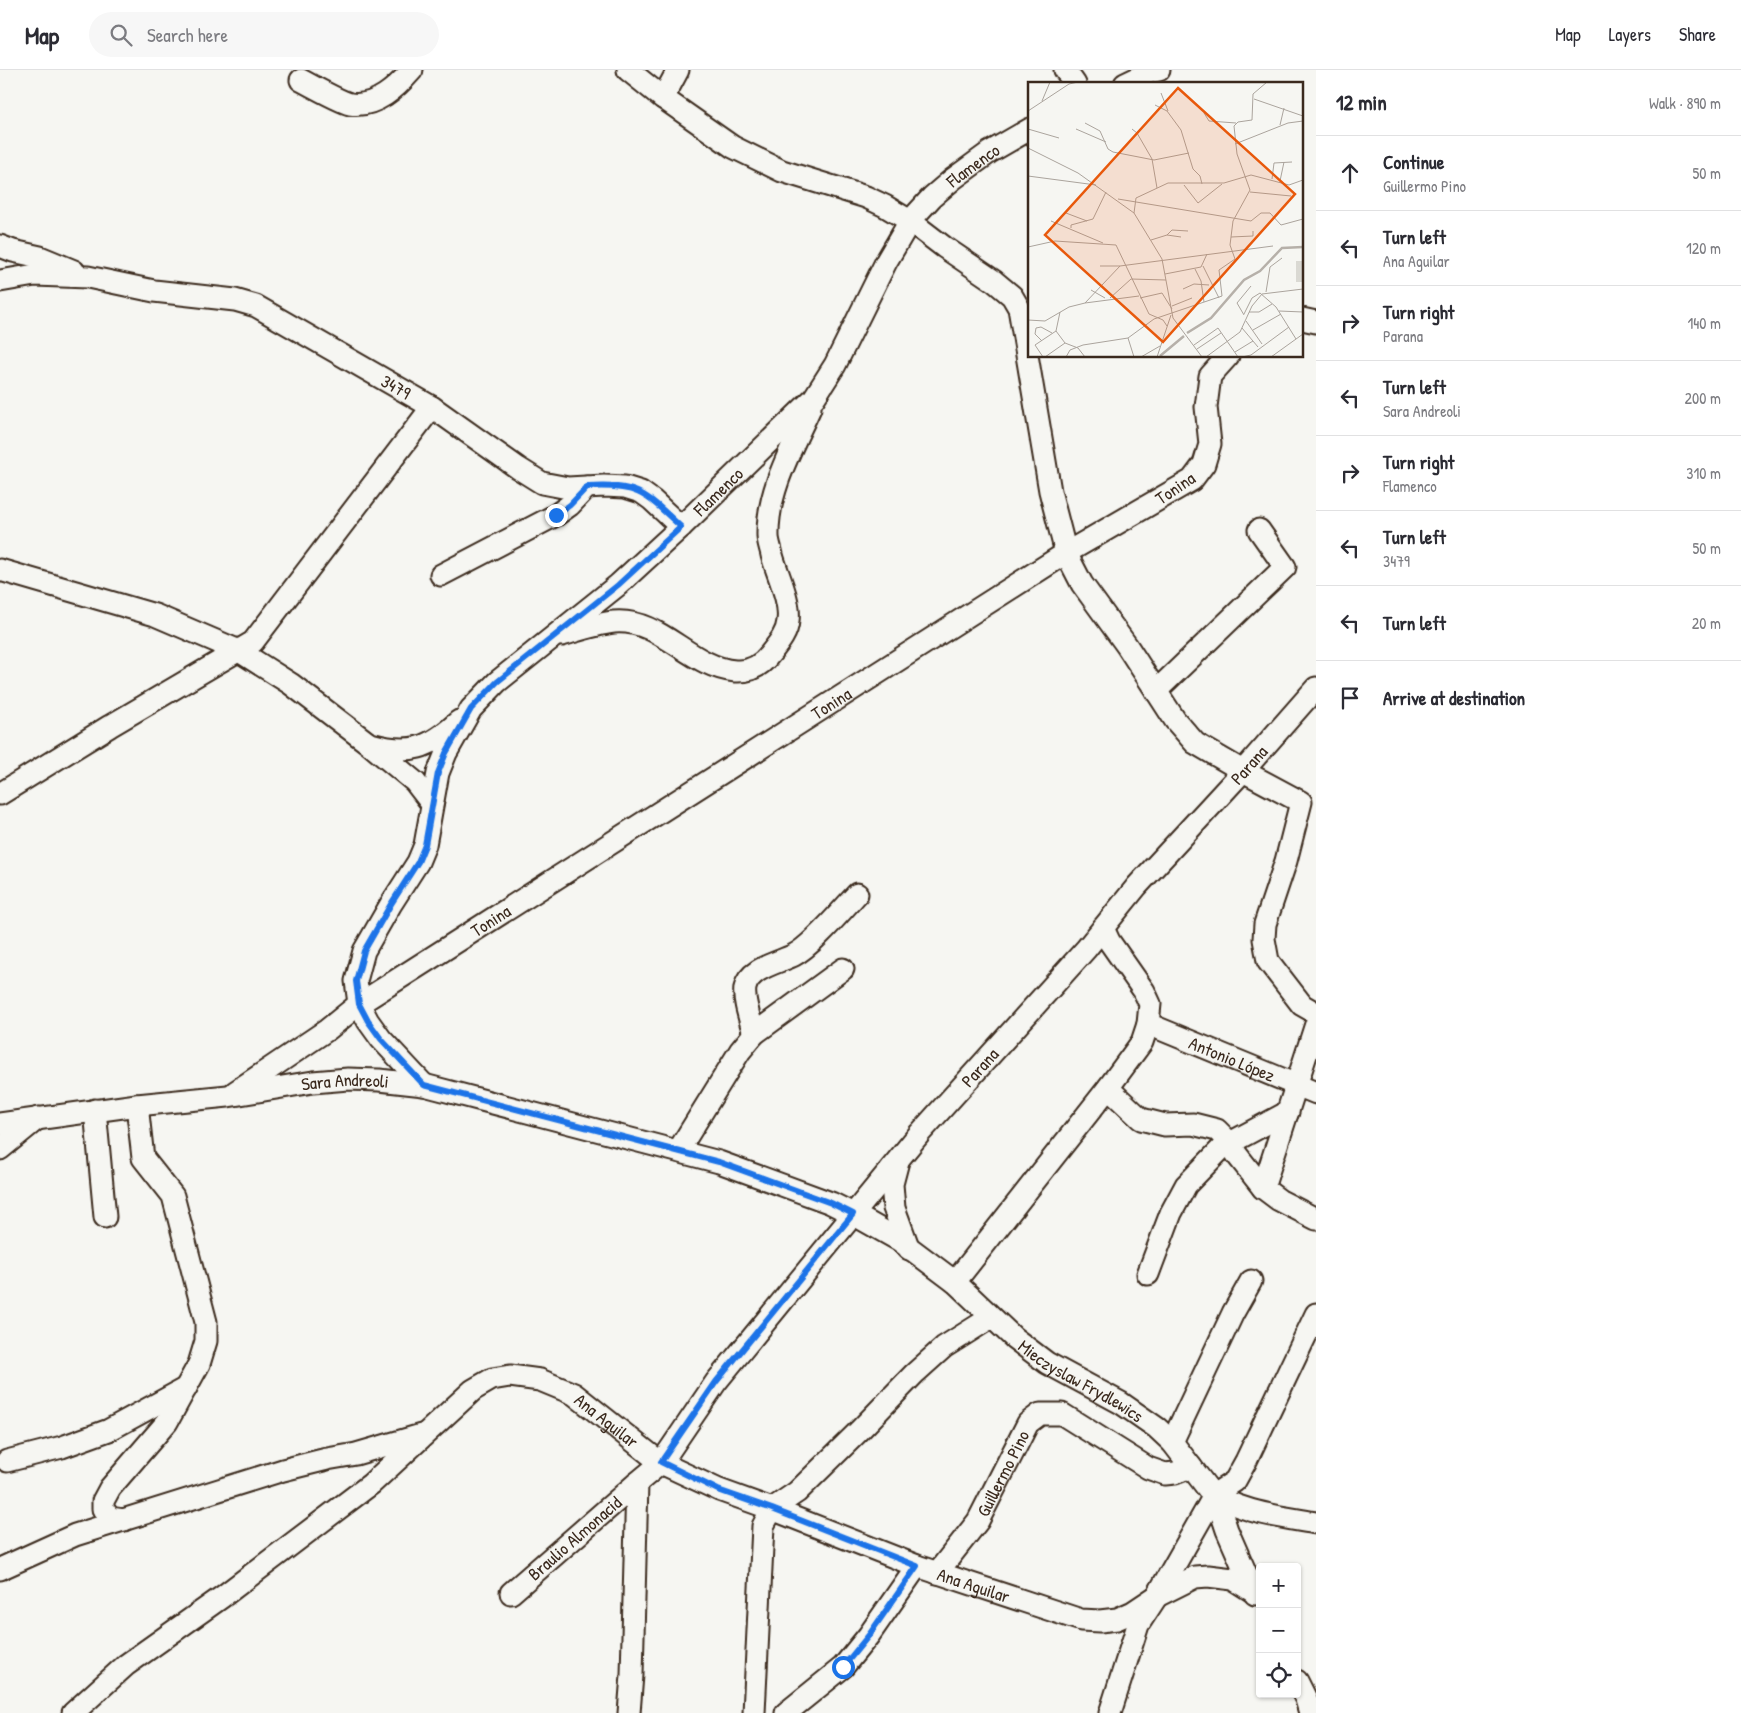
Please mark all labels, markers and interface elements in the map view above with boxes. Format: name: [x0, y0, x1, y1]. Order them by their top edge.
search box: [89, 12, 439, 57]
text: Map: [25, 19, 59, 51]
icon: search: [107, 21, 135, 49]
text: Search here: [147, 22, 228, 48]
text: Map: [1555, 22, 1581, 47]
text: Layers: [1609, 22, 1651, 47]
text: Share: [1679, 22, 1716, 47]
inset map: [1028, 82, 1304, 358]
text: 12 min: [1336, 88, 1387, 117]
text: Walk · 890 m: [1649, 92, 1721, 114]
street label: Flamenco: [940, 137, 1004, 193]
text: Continue: [1383, 149, 1444, 175]
icon: ahead: [1336, 159, 1364, 187]
text: 50 m: [1693, 162, 1721, 184]
text: Guillermo Pino: [1383, 175, 1466, 197]
text: Turn left: [1383, 224, 1446, 250]
icon: left: [1336, 234, 1364, 262]
text: 120 m: [1686, 237, 1721, 259]
text: Ana Aguilar: [1383, 250, 1450, 272]
text: Turn right: [1383, 299, 1454, 325]
icon: right: [1336, 309, 1364, 337]
text: 140 m: [1687, 312, 1721, 334]
text: Parana: [1383, 325, 1423, 347]
street label: 3479: [377, 368, 416, 405]
text: Turn left: [1383, 374, 1446, 400]
icon: left: [1336, 384, 1364, 412]
text: 200 m: [1685, 387, 1721, 409]
text: Sara Andreoli: [1383, 400, 1461, 422]
text: Turn right: [1383, 449, 1454, 475]
icon: right: [1336, 459, 1364, 487]
street label: Flamenco: [687, 461, 748, 522]
text: 310 m: [1686, 462, 1721, 484]
street label: Tonina: [1150, 466, 1200, 510]
text: Flamenco: [1383, 475, 1437, 497]
route end: [545, 504, 568, 527]
text: Turn left: [1383, 524, 1446, 550]
icon: left: [1336, 534, 1364, 562]
text: 50 m: [1693, 537, 1721, 559]
text: 3479: [1383, 550, 1410, 572]
icon: left: [1336, 609, 1364, 637]
text: Turn left: [1383, 610, 1446, 636]
text: 20 m: [1692, 612, 1721, 634]
street label: Tonina: [806, 681, 856, 725]
icon: arrive: [1336, 684, 1364, 712]
text: Arrive at destination: [1383, 685, 1525, 711]
street label: Parana: [1224, 739, 1273, 790]
street label: Tonina: [465, 898, 515, 942]
street label: Antonio López: [1186, 1030, 1279, 1087]
street label: Parana: [955, 1042, 1004, 1092]
street label: Sara Andreoli: [299, 1066, 390, 1096]
street label: Mieczyslaw Frydlewics: [1013, 1333, 1149, 1428]
street label: Ana Aguilar: [570, 1387, 644, 1453]
street label: Guillermo Pino: [970, 1426, 1035, 1520]
street label: Braulio Almonacid: [522, 1490, 627, 1586]
street label: Ana Aguilar: [934, 1561, 1013, 1608]
map controls: [1256, 1563, 1301, 1698]
button: +: [1256, 1563, 1301, 1608]
button: −: [1256, 1608, 1301, 1653]
button: locate: [1256, 1653, 1301, 1698]
route start: [832, 1656, 855, 1679]

